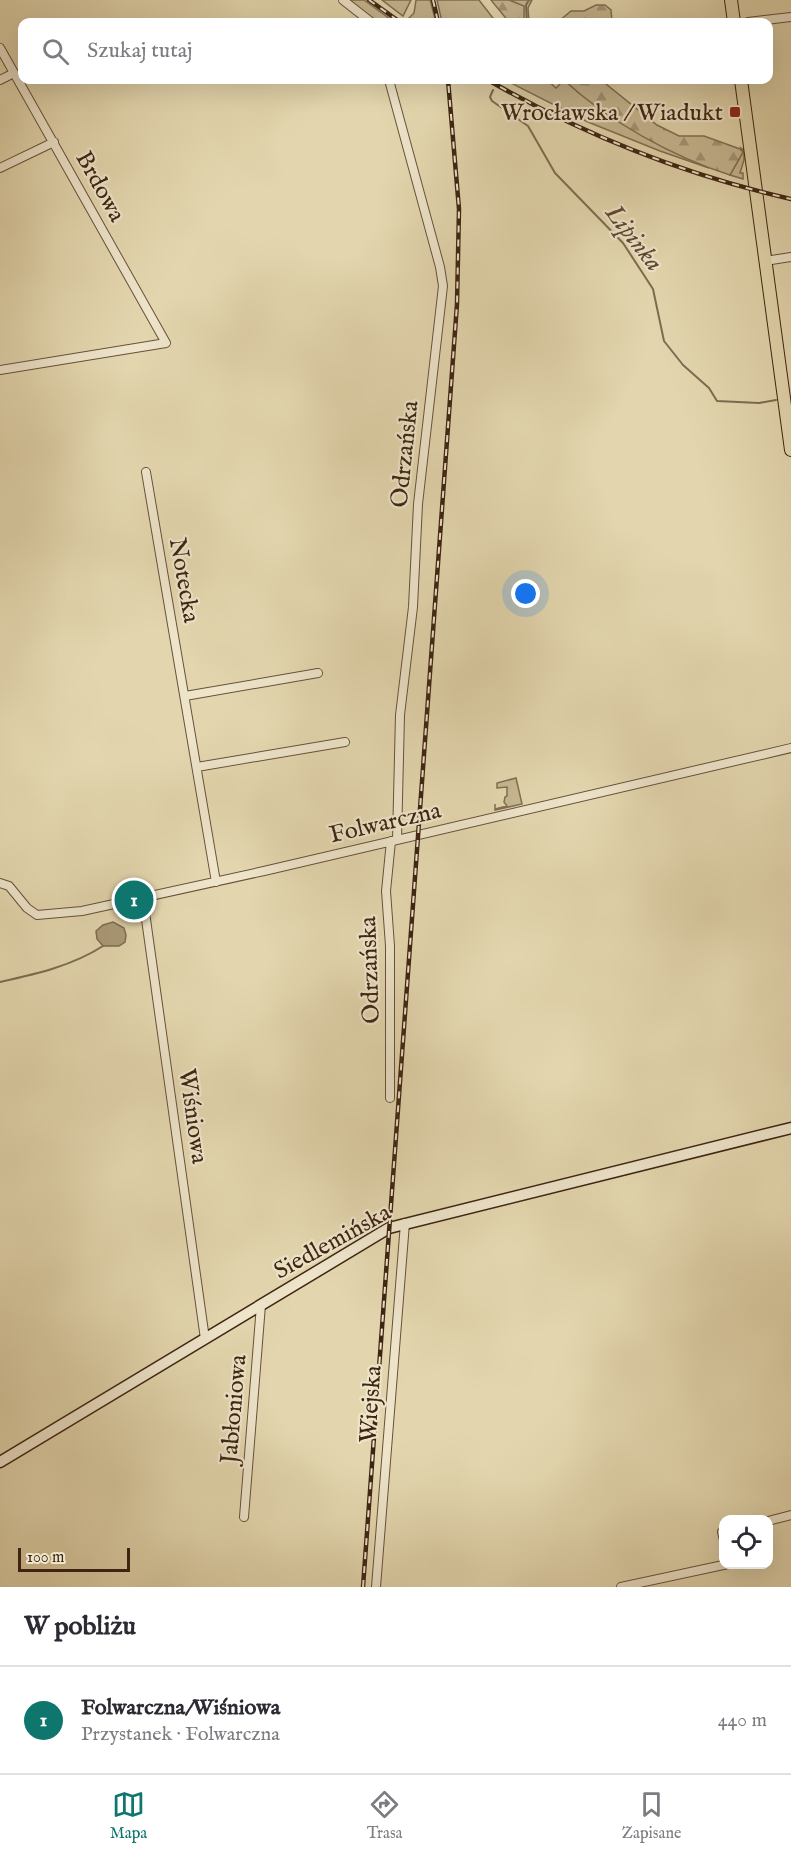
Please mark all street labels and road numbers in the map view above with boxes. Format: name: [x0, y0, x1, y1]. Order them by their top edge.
street label: Brdowa: [68, 146, 132, 228]
street label: Odrzańska: [384, 399, 427, 509]
street label: Notecka: [161, 535, 206, 626]
street label: Folwarczna: [327, 795, 445, 851]
street label: Odrzańska: [353, 915, 388, 1024]
street label: Wiśniowa: [171, 1067, 215, 1166]
street label: Siedlemińska: [269, 1197, 397, 1287]
street label: Jabłoniowa: [214, 1353, 255, 1468]
street label: Wiejska: [353, 1364, 390, 1444]

